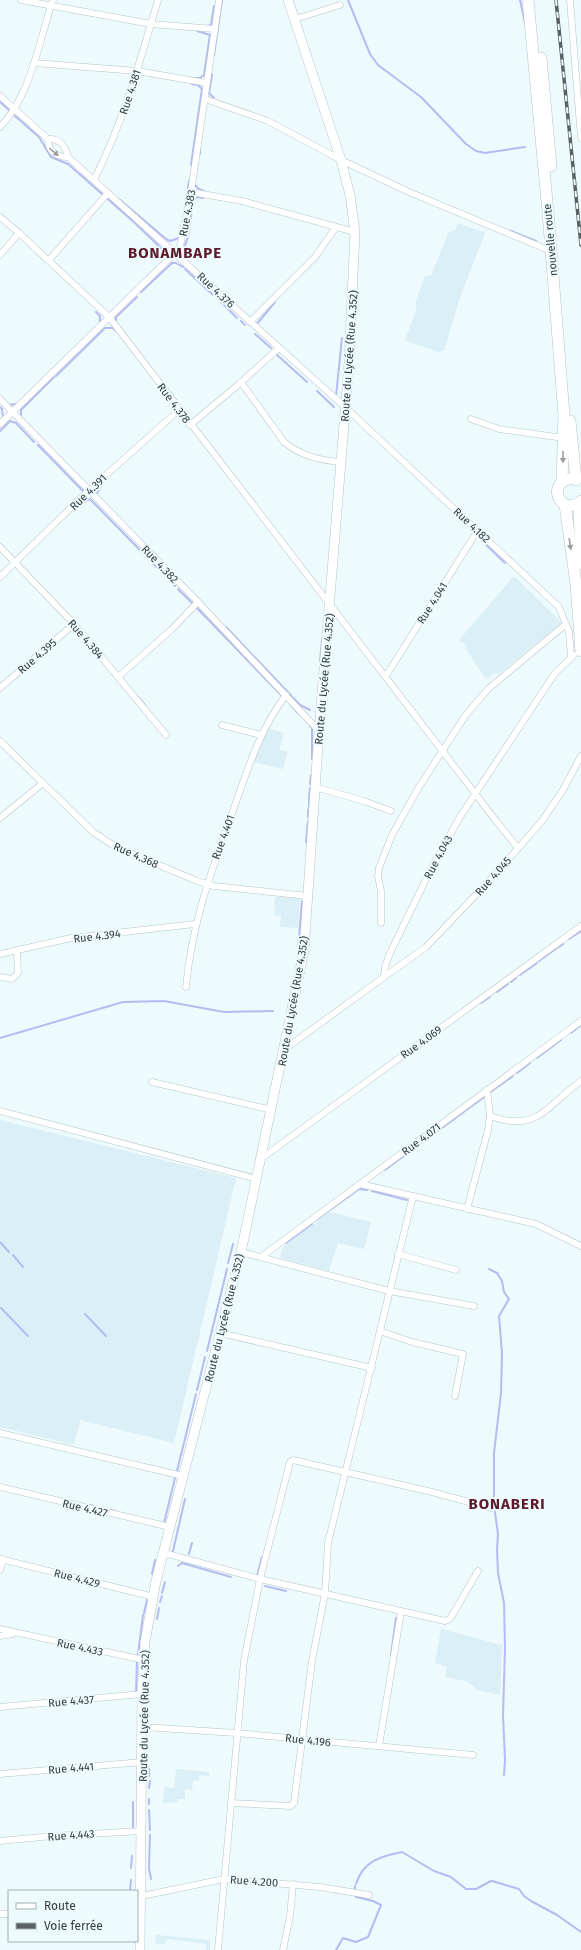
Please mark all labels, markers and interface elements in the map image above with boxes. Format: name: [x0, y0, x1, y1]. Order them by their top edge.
street label: Rue 4.381: [117, 68, 144, 116]
one-way arrow: [49, 147, 59, 156]
street label: Rue 4.383: [177, 188, 198, 238]
street label: nouvelle route: [541, 203, 560, 277]
district label: BONAMBAPE: [128, 244, 222, 262]
street label: Rue 4.376: [194, 270, 237, 311]
street label: Route du Lycée (Rue 4.352): [338, 289, 361, 422]
street label: Rue 4.378: [154, 381, 193, 426]
one-way arrow: [560, 451, 566, 464]
street label: Rue 4.391: [67, 472, 109, 513]
street label: Rue 4.182: [451, 505, 493, 546]
one-way arrow: [567, 538, 573, 550]
street label: Rue 4.382: [138, 543, 181, 586]
street label: Rue 4.041: [415, 580, 450, 626]
street label: Route du Lycée (Rue 4.352): [312, 612, 337, 745]
street label: Rue 4.384: [65, 617, 106, 662]
street label: Rue 4.395: [15, 636, 60, 677]
street label: Rue 4.401: [209, 813, 238, 861]
street label: Rue 4.043: [422, 833, 455, 881]
street label: Rue 4.368: [111, 840, 160, 871]
street label: Rue 4.045: [473, 854, 514, 898]
street label: Rue 4.394: [73, 927, 122, 946]
street label: Route du Lycée (Rue 4.352): [276, 935, 311, 1067]
street label: Rue 4.069: [398, 1023, 445, 1062]
street label: Rue 4.071: [399, 1120, 443, 1158]
street label: Route du Lycée (Rue 4.352): [202, 1252, 247, 1384]
district label: BONABERI: [468, 1495, 546, 1513]
street label: Rue 4.427: [61, 1497, 109, 1520]
street label: Rue 4.429: [53, 1567, 101, 1591]
street label: Rue 4.433: [56, 1636, 104, 1659]
street label: Route du Lycée (Rue 4.352): [137, 1649, 152, 1782]
street label: Rue 4.437: [48, 1693, 95, 1710]
street label: Rue 4.196: [285, 1732, 332, 1749]
street label: Rue 4.441: [48, 1760, 94, 1777]
street label: Rue 4.443: [47, 1827, 95, 1844]
street label: Rue 4.200: [229, 1873, 278, 1890]
legend: [8, 1890, 138, 1942]
text: Route: [44, 1899, 76, 1913]
text: Voie ferrée: [44, 1919, 103, 1933]

